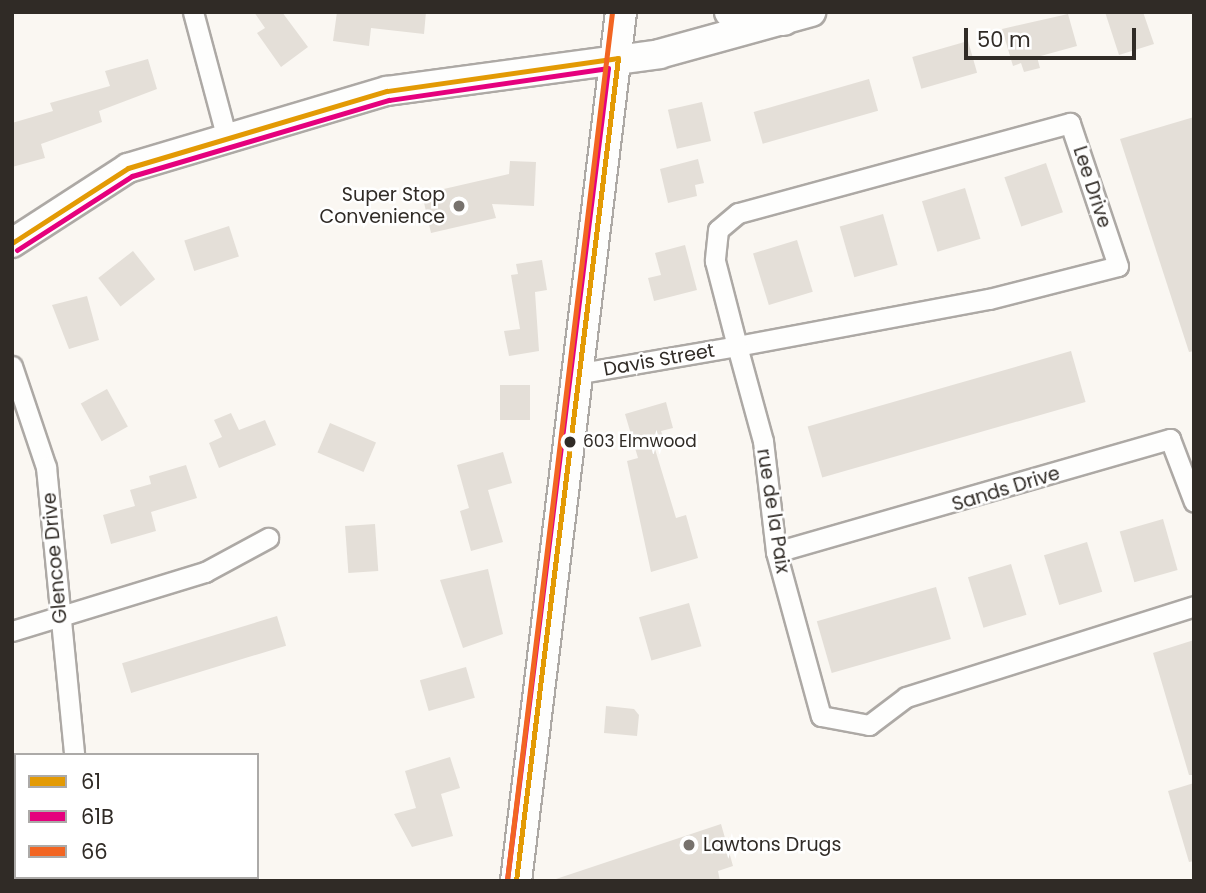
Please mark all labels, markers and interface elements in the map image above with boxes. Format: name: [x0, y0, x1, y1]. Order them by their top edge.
scale bar: [968, 14, 1140, 58]
text: 50 m: [977, 25, 1031, 54]
street label: Lee Drive: [1068, 143, 1116, 231]
place label: Super Stop Convenience: [319, 184, 445, 228]
marker: Super Stop Convenience: [451, 198, 467, 214]
street label: Davis Street: [602, 339, 716, 381]
place label: 603 Elmwood: [583, 432, 697, 452]
marker: 603 Elmwood: [563, 435, 577, 449]
street label: rue de la Paix: [752, 447, 794, 575]
street label: Sands Drive: [949, 462, 1063, 516]
street label: Glencoe Drive: [38, 491, 72, 625]
legend: [14, 753, 259, 879]
text: 61: [81, 767, 101, 796]
text: 61B: [81, 802, 114, 831]
place label: Lawtons Drugs: [703, 834, 841, 856]
text: 66: [81, 837, 108, 866]
marker: Lawtons Drugs: [681, 837, 697, 853]

